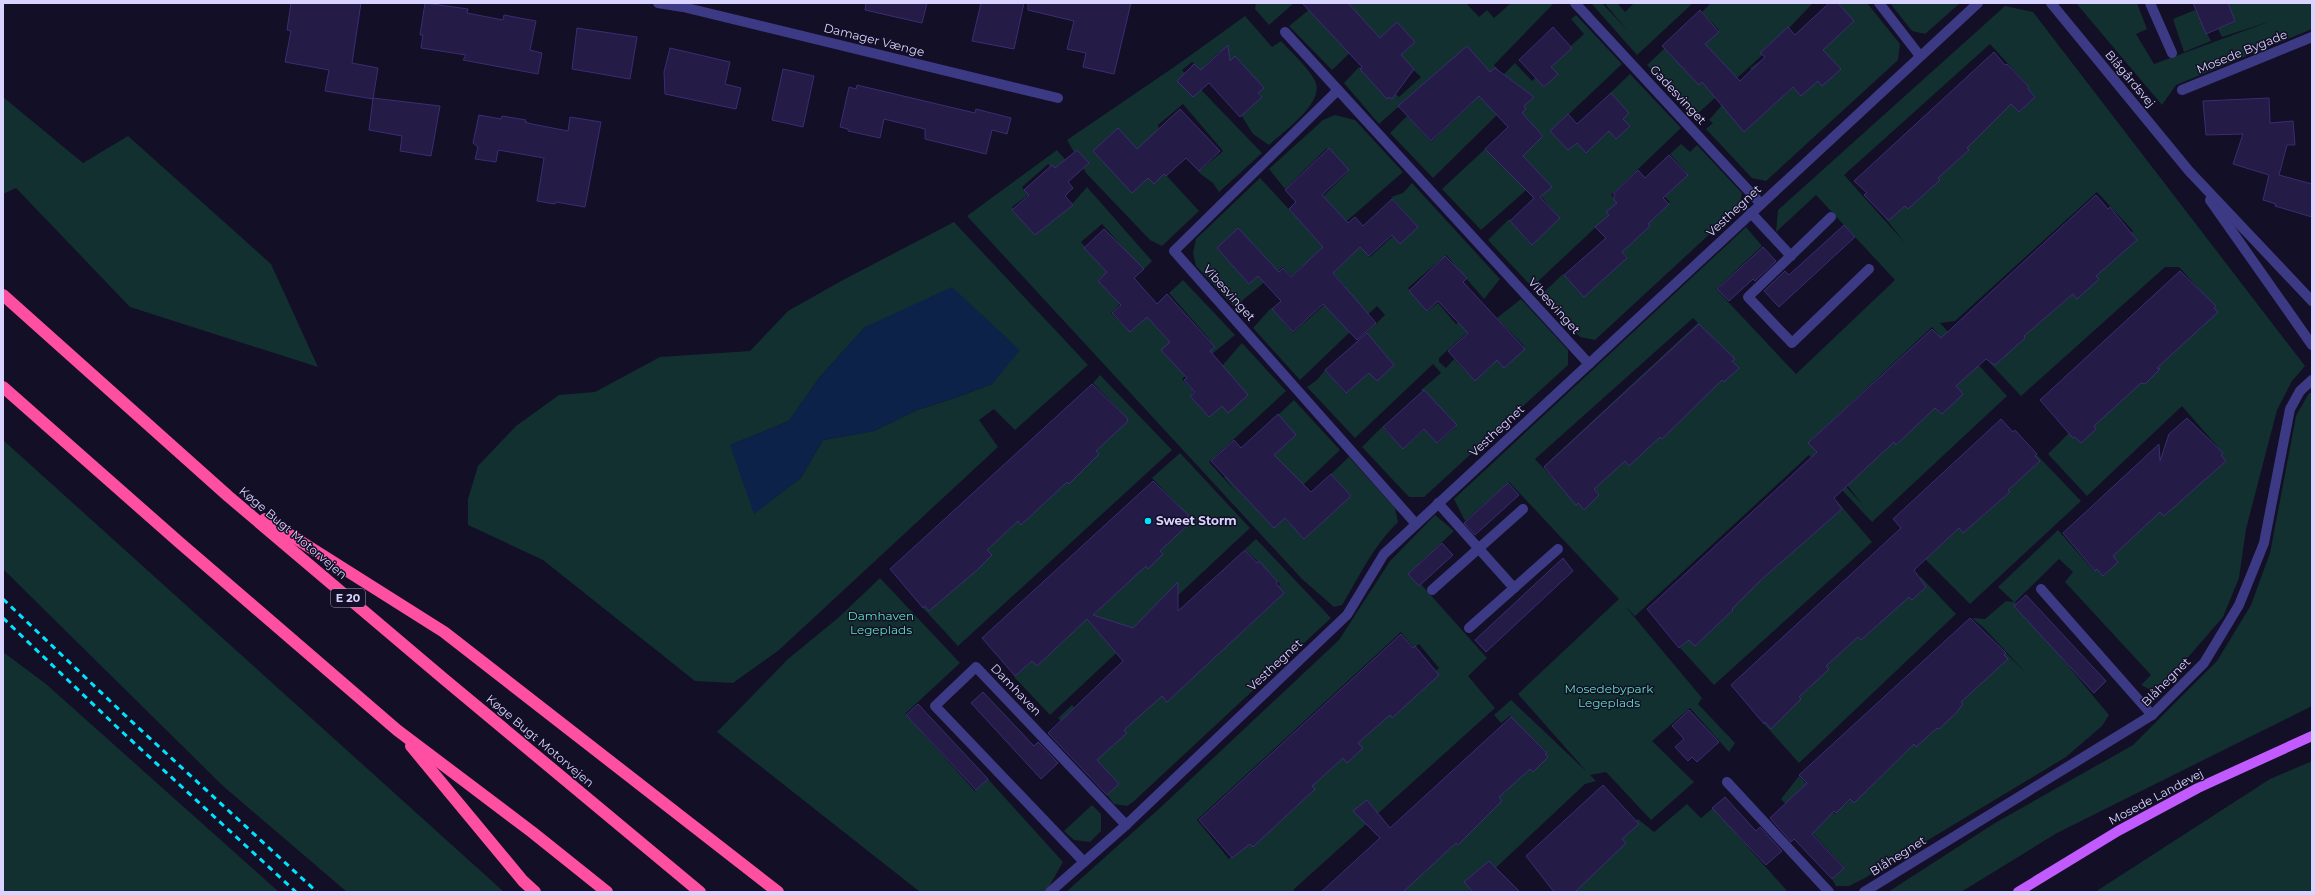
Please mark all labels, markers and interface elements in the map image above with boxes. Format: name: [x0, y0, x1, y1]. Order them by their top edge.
street label: Damager Vænge: [822, 20, 926, 59]
street label: Mosede Bygade: [2194, 26, 2289, 77]
street label: Blågårdsvej: [2102, 47, 2159, 110]
street label: Gadesvinget: [1647, 62, 1710, 128]
street label: Vesthegnet: [1703, 181, 1764, 240]
street label: Vibesvinget: [1200, 261, 1259, 324]
street label: Vibesvinget: [1525, 274, 1584, 337]
street label: Vesthegnet: [1466, 401, 1527, 460]
street label: Køge Bugt Motorvejen: [236, 483, 350, 582]
place label: Sweet Storm: [1156, 513, 1237, 528]
marker: Sweet Storm: [1143, 516, 1153, 526]
road number: E 20: [331, 589, 365, 607]
park label: Damhaven Legeplads: [848, 608, 914, 637]
street label: Vesthegnet: [1244, 635, 1305, 694]
street label: Blåhegnet: [2138, 654, 2193, 709]
street label: Damhaven: [988, 661, 1045, 719]
park label: Mosedebypark Legeplads: [1564, 681, 1654, 710]
street label: Køge Bugt Motorvejen: [483, 691, 597, 790]
street label: Mosede Landevej: [2106, 765, 2206, 828]
street label: Blåhegnet: [1867, 832, 1929, 879]

